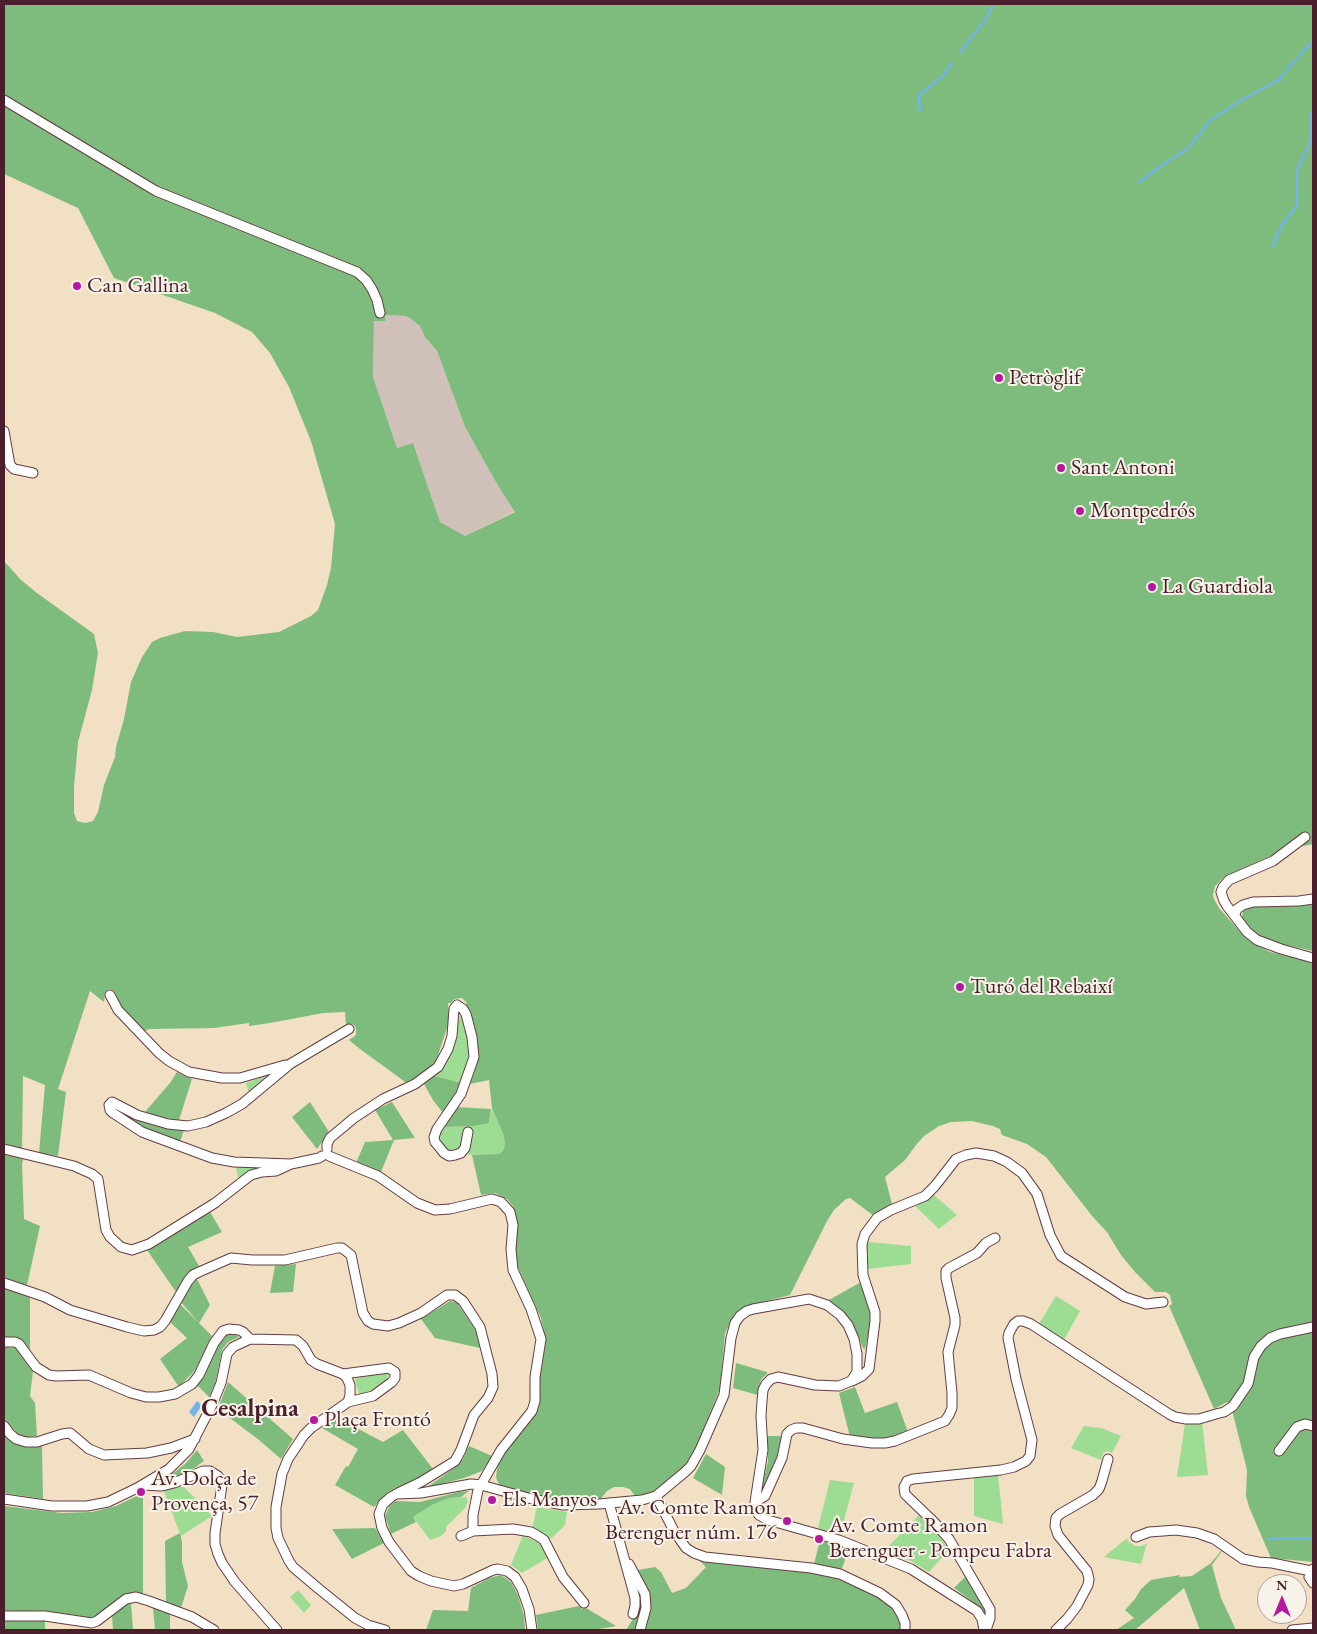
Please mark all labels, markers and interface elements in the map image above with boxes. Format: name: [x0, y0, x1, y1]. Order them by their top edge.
place label: Can Gallina: [87, 273, 189, 299]
marker: Can Gallina: [71, 280, 83, 292]
place label: Petròglif: [1009, 365, 1081, 391]
marker: Petròglif: [993, 372, 1005, 384]
place label: Sant Antoni: [1071, 455, 1175, 481]
marker: Sant Antoni: [1055, 462, 1067, 474]
place label: Montpedrós: [1090, 498, 1195, 524]
marker: Montpedrós: [1074, 505, 1086, 517]
place label: La Guardiola: [1162, 574, 1273, 600]
marker: La Guardiola: [1146, 581, 1158, 593]
place label: Turó del Rebaixí: [970, 974, 1113, 1000]
marker: Turó del Rebaixí: [954, 981, 966, 993]
district label: Cesalpina: [201, 1395, 299, 1423]
place label: Plaça Frontó: [324, 1407, 431, 1433]
marker: Plaça Frontó: [308, 1414, 320, 1426]
place label: Av. Dolça de Provença, 57: [151, 1466, 258, 1518]
marker: Av. Dolça de Provença, 57: [135, 1486, 147, 1498]
place label: Els Manyos: [502, 1487, 597, 1513]
marker: Els Manyos: [486, 1494, 498, 1506]
place label: Av. Comte Ramon Berenguer núm. 176: [605, 1495, 777, 1546]
place label: Av. Comte Ramon Berenguer - Pompeu Fabra: [829, 1513, 1052, 1564]
marker: Av. Comte Ramon Berenguer núm. 176: [781, 1515, 793, 1527]
marker: Av. Comte Ramon Berenguer - Pompeu Fabra: [813, 1533, 825, 1545]
north arrow: [1257, 1574, 1307, 1624]
text: N: [1276, 1576, 1288, 1594]

